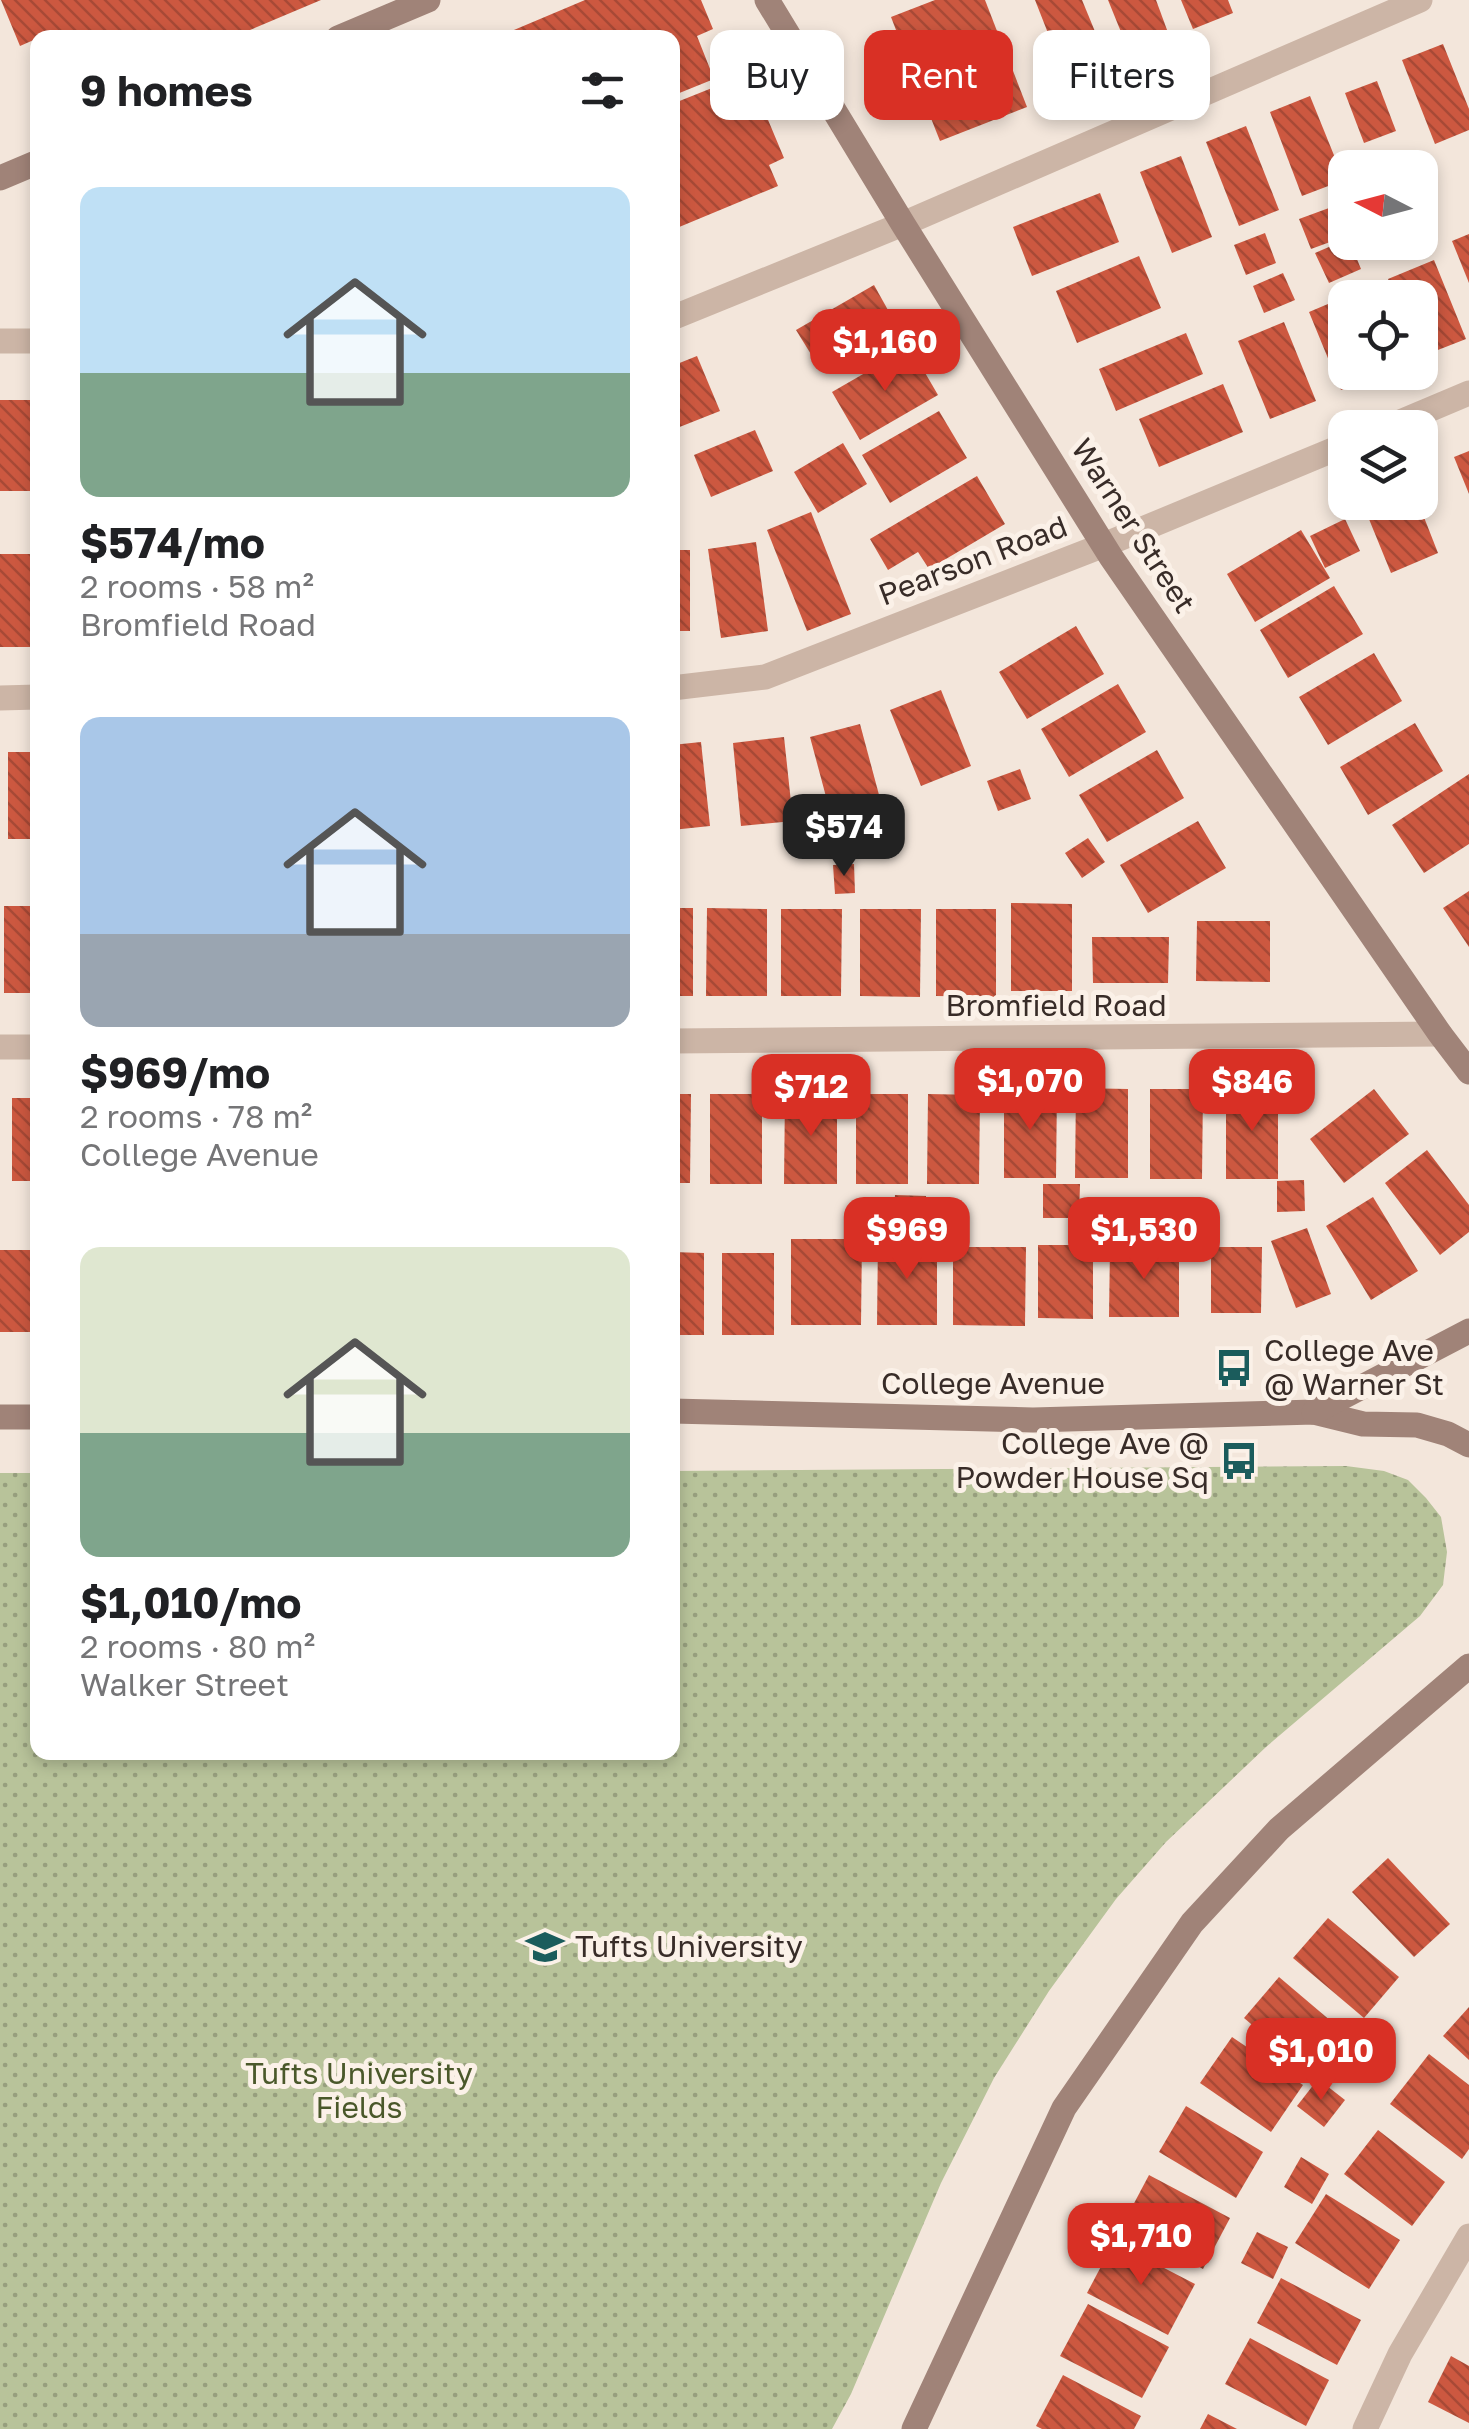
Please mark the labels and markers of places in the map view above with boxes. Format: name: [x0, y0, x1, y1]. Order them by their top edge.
pin: $1,160: [804, 309, 966, 394]
pin: $574: [785, 794, 903, 879]
pin: $1,070: [949, 1048, 1111, 1133]
pin: $846: [1193, 1049, 1311, 1134]
pin: $712: [752, 1054, 870, 1139]
pin: $969: [848, 1197, 966, 1282]
pin: $1,530: [1063, 1197, 1225, 1282]
place label: College Ave @ Warner St: [1264, 1332, 1444, 1402]
bus stop icon: College Ave @ Warner St: [1213, 1347, 1255, 1389]
place label: College Ave @ Powder House Sq: [956, 1425, 1209, 1495]
bus stop icon: College Ave @ Powder House Sq: [1218, 1440, 1260, 1482]
school or university icon: Tufts University: [524, 1926, 566, 1968]
place label: Tufts University: [575, 1928, 803, 1964]
pin: $1,010: [1240, 2018, 1402, 2103]
pin: $1,710: [1060, 2203, 1222, 2288]

